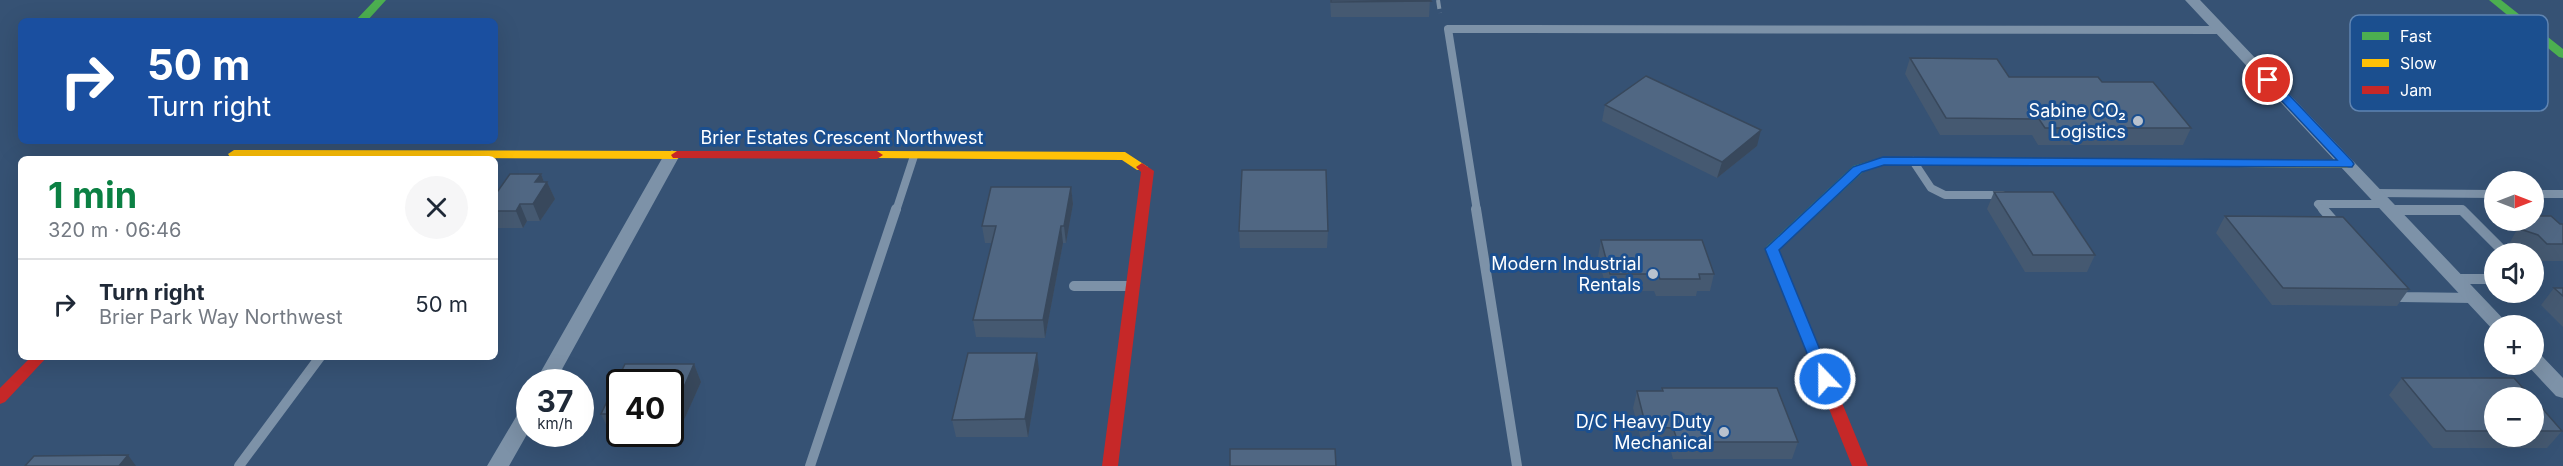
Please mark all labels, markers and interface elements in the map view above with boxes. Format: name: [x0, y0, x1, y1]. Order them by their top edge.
legend: [2350, 15, 2548, 111]
text: Fast: [2400, 26, 2432, 46]
text: 50 m: [147, 39, 250, 90]
icon: right: [48, 42, 126, 120]
text: Slow: [2400, 53, 2437, 73]
pin: [2242, 54, 2293, 105]
icon: arrive: [2251, 63, 2284, 96]
text: Jam: [2400, 80, 2432, 100]
text: Turn right: [147, 90, 271, 123]
place label: Sabine CO₂ Logistics: [2029, 100, 2126, 142]
marker: Sabine CO₂ Logistics: [2131, 114, 2145, 128]
street label: Brier Estates Crescent Northwest: [701, 127, 984, 148]
north arrow: [2484, 171, 2544, 231]
map controls: [2484, 171, 2544, 447]
text: 1 min: [48, 173, 137, 217]
button: close: [405, 176, 468, 239]
text: 320 m · 06:46: [48, 218, 181, 242]
button: sound: [2484, 243, 2544, 303]
place label: Modern Industrial Rentals: [1491, 253, 1641, 295]
marker: Modern Industrial Rentals: [1646, 267, 1660, 281]
text: Turn right: [99, 279, 205, 305]
icon: right: [48, 288, 81, 321]
text: 50 m: [415, 291, 468, 317]
text: Brier Park Way Northwest: [99, 305, 343, 329]
button: +: [2484, 315, 2544, 375]
position arrow: [1793, 347, 1857, 411]
speed limit sign: 40: [606, 369, 684, 447]
text: 37: [537, 383, 573, 419]
button: −: [2484, 387, 2544, 447]
place label: D/C Heavy Duty Mechanical: [1576, 411, 1712, 453]
text: km/h: [537, 414, 573, 433]
marker: D/C Heavy Duty Mechanical: [1717, 425, 1731, 439]

